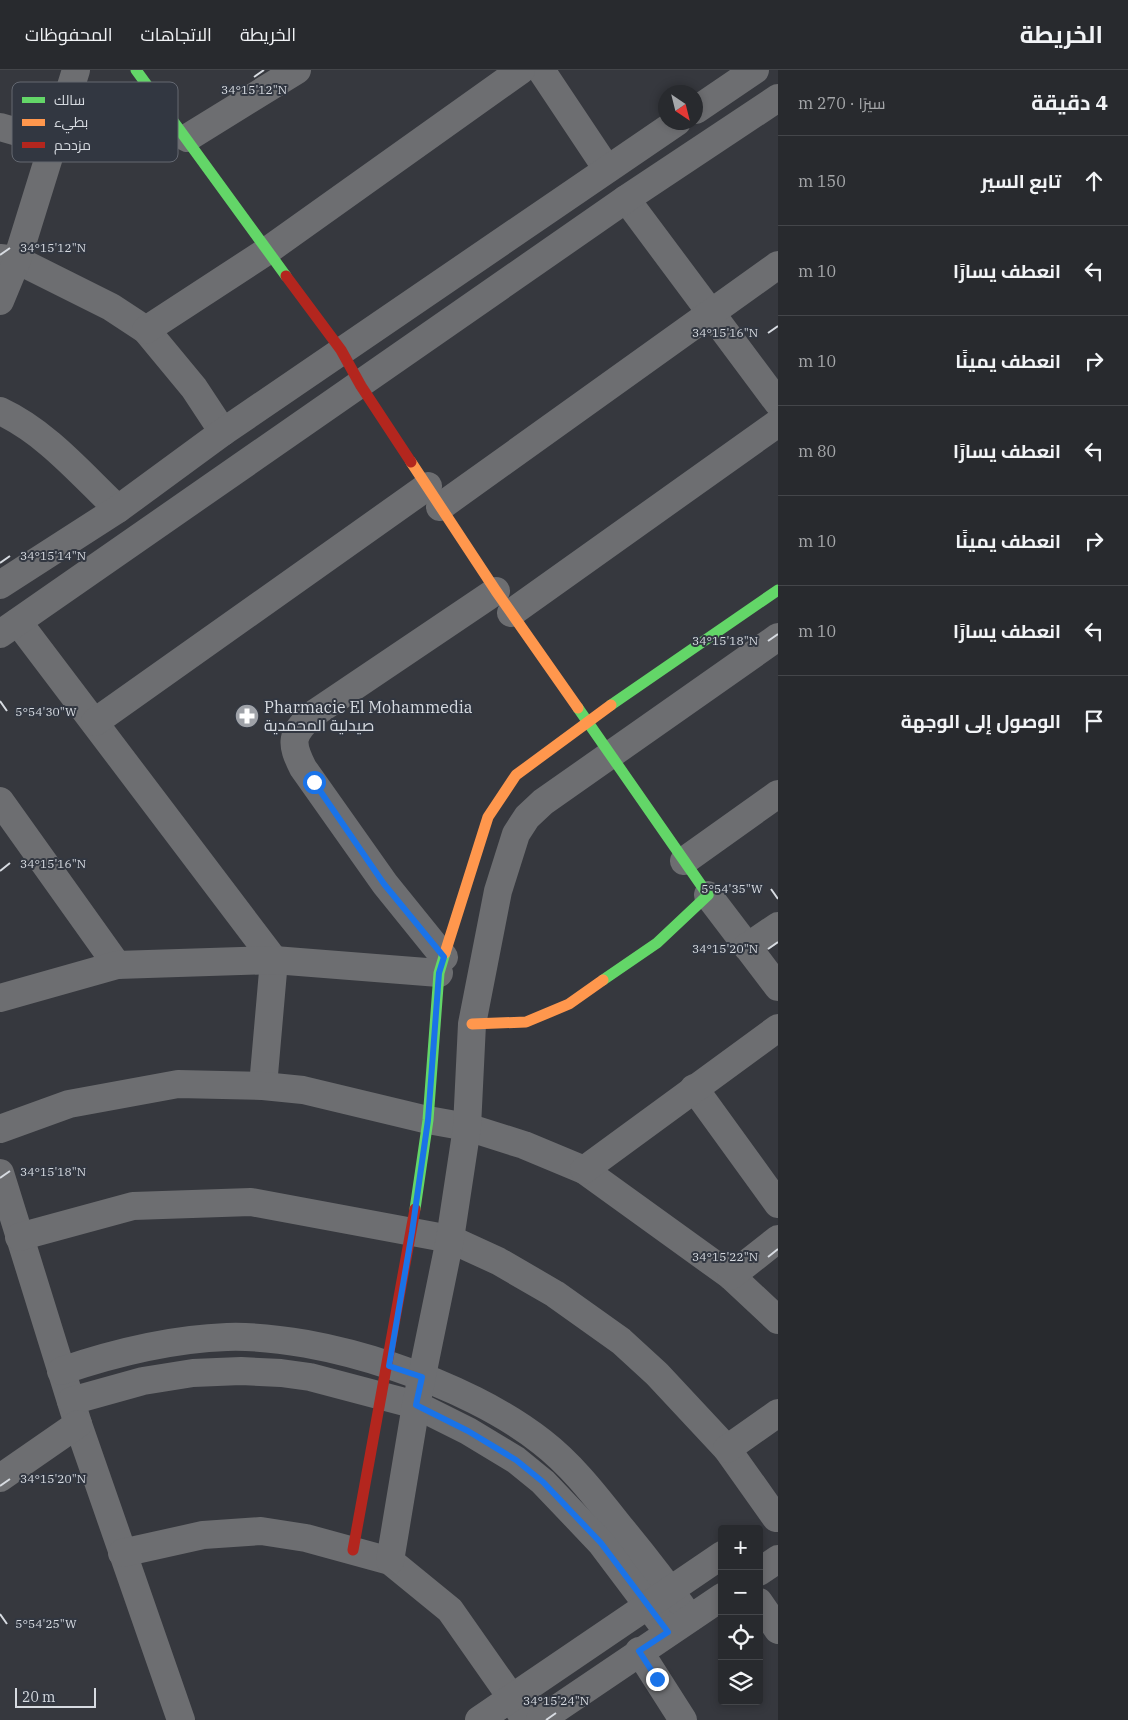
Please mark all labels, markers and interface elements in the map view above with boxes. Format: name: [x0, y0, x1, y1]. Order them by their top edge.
text: الخريطة: [1020, 18, 1103, 50]
text: المحفوظات: [25, 23, 113, 46]
text: الاتجاهات: [141, 23, 212, 46]
text: الخريطة: [240, 23, 296, 46]
legend: [12, 82, 178, 162]
text: 34°15'12"N: [221, 82, 287, 97]
north arrow: [658, 85, 703, 130]
text: 4 دقيقة: [1031, 88, 1108, 116]
text: سالك: [54, 91, 85, 109]
text: سيرًا · 270 m: [798, 93, 885, 113]
text: بطيء: [54, 113, 88, 134]
text: مزدحم: [54, 136, 91, 155]
icon: ahead: [1080, 167, 1108, 195]
text: تابع السير: [981, 169, 1061, 193]
text: 150 m: [798, 171, 846, 191]
text: 34°15'12"N: [20, 240, 86, 255]
icon: left: [1080, 257, 1108, 285]
text: انعطف يسارًا: [953, 259, 1061, 283]
text: 10 m: [798, 261, 836, 281]
text: 34°15'16"N: [692, 325, 758, 340]
icon: right: [1080, 347, 1108, 375]
text: انعطف يمينًا: [955, 349, 1061, 373]
text: 10 m: [798, 351, 836, 371]
icon: left: [1080, 437, 1108, 465]
text: انعطف يسارًا: [953, 439, 1061, 463]
text: 80 m: [798, 441, 836, 461]
icon: right: [1080, 527, 1108, 555]
text: انعطف يمينًا: [955, 529, 1061, 553]
text: 10 m: [798, 531, 836, 551]
text: 34°15'14"N: [20, 548, 86, 563]
icon: left: [1080, 617, 1108, 645]
text: انعطف يسارًا: [953, 619, 1061, 643]
text: 10 m: [798, 621, 836, 641]
text: 34°15'18"N: [692, 633, 758, 648]
place label: Pharmacie El Mohammedia صيدلية المحمدية: [264, 697, 473, 735]
pharmacy icon: Pharmacie El Mohammedia صيدلية المحمدية: [234, 703, 260, 729]
text: 5°54'30"W: [15, 704, 77, 719]
icon: arrive: [1080, 707, 1108, 735]
text: الوصول إلى الوجهة: [901, 709, 1061, 733]
route start: [303, 771, 326, 794]
text: 34°15'16"N: [20, 856, 86, 871]
text: 5°54'35"W: [701, 881, 763, 896]
text: 34°15'20"N: [692, 941, 758, 956]
text: 34°15'18"N: [20, 1164, 86, 1179]
text: 34°15'22"N: [692, 1249, 758, 1264]
text: 34°15'20"N: [20, 1471, 86, 1486]
map controls: [718, 1525, 763, 1705]
button: +: [718, 1525, 763, 1570]
button: −: [718, 1570, 763, 1615]
button: locate: [718, 1615, 763, 1660]
text: 5°54'25"W: [15, 1616, 77, 1631]
button: layers: [718, 1660, 763, 1705]
route end: [646, 1668, 669, 1691]
scale bar: [15, 1685, 96, 1708]
text: 20 m: [22, 1688, 55, 1706]
text: 34°15'24"N: [523, 1693, 589, 1708]

